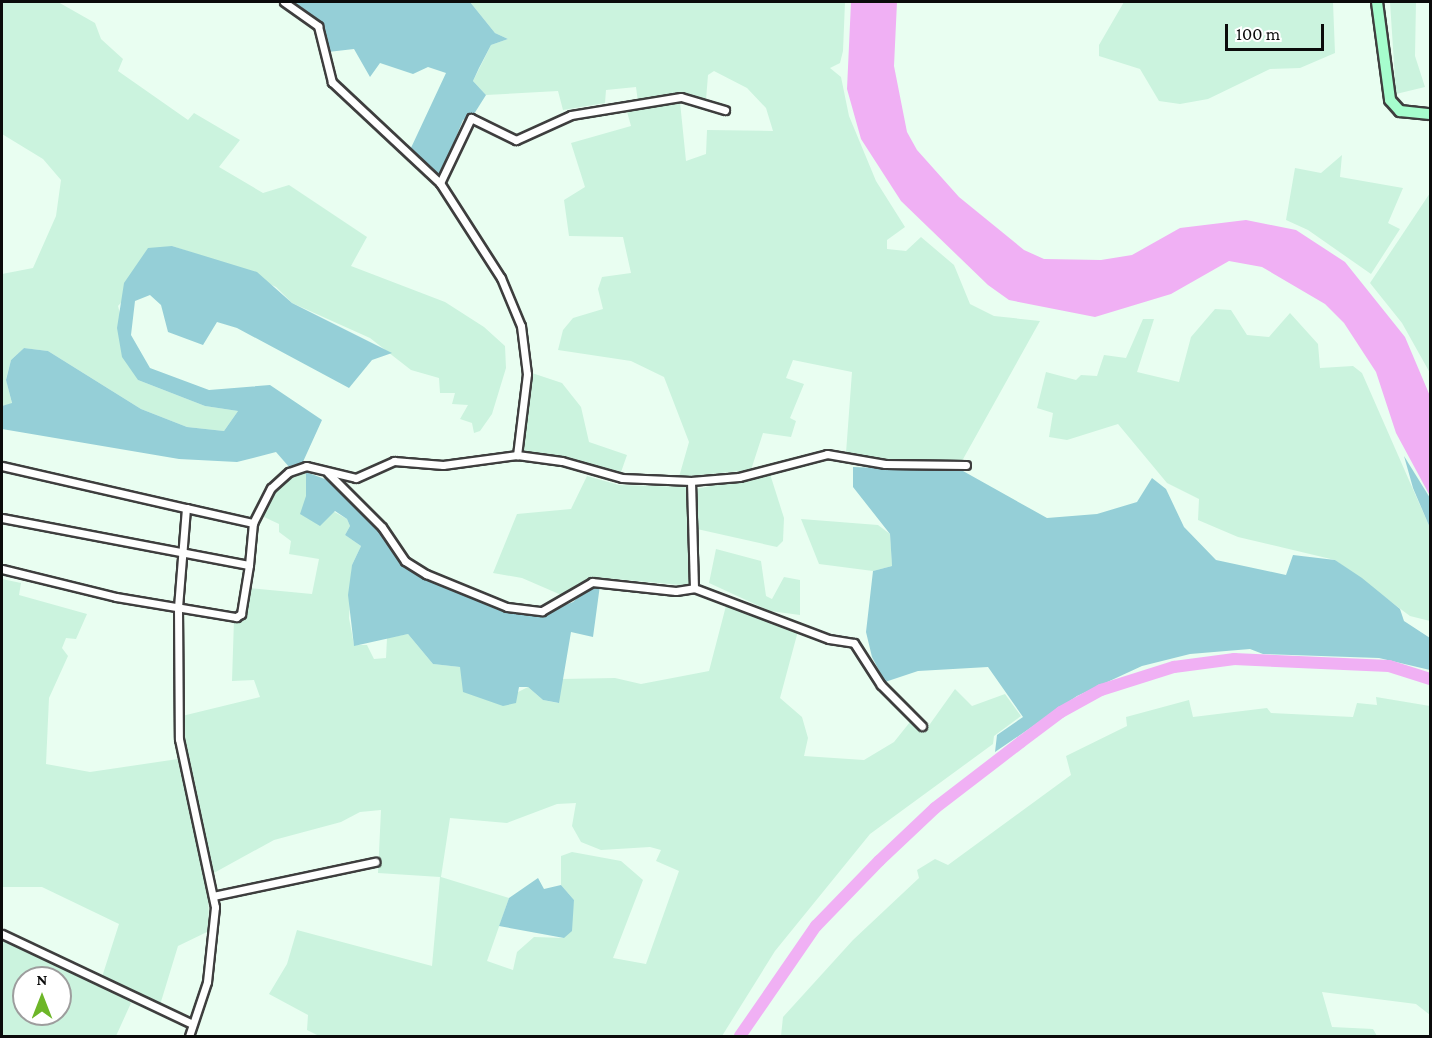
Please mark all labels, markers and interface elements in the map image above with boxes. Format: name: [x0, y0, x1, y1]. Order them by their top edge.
scale bar: [1228, 12, 1327, 50]
text: 100 m: [1236, 24, 1280, 44]
north arrow: [12, 966, 72, 1026]
text: N: [37, 971, 47, 988]

